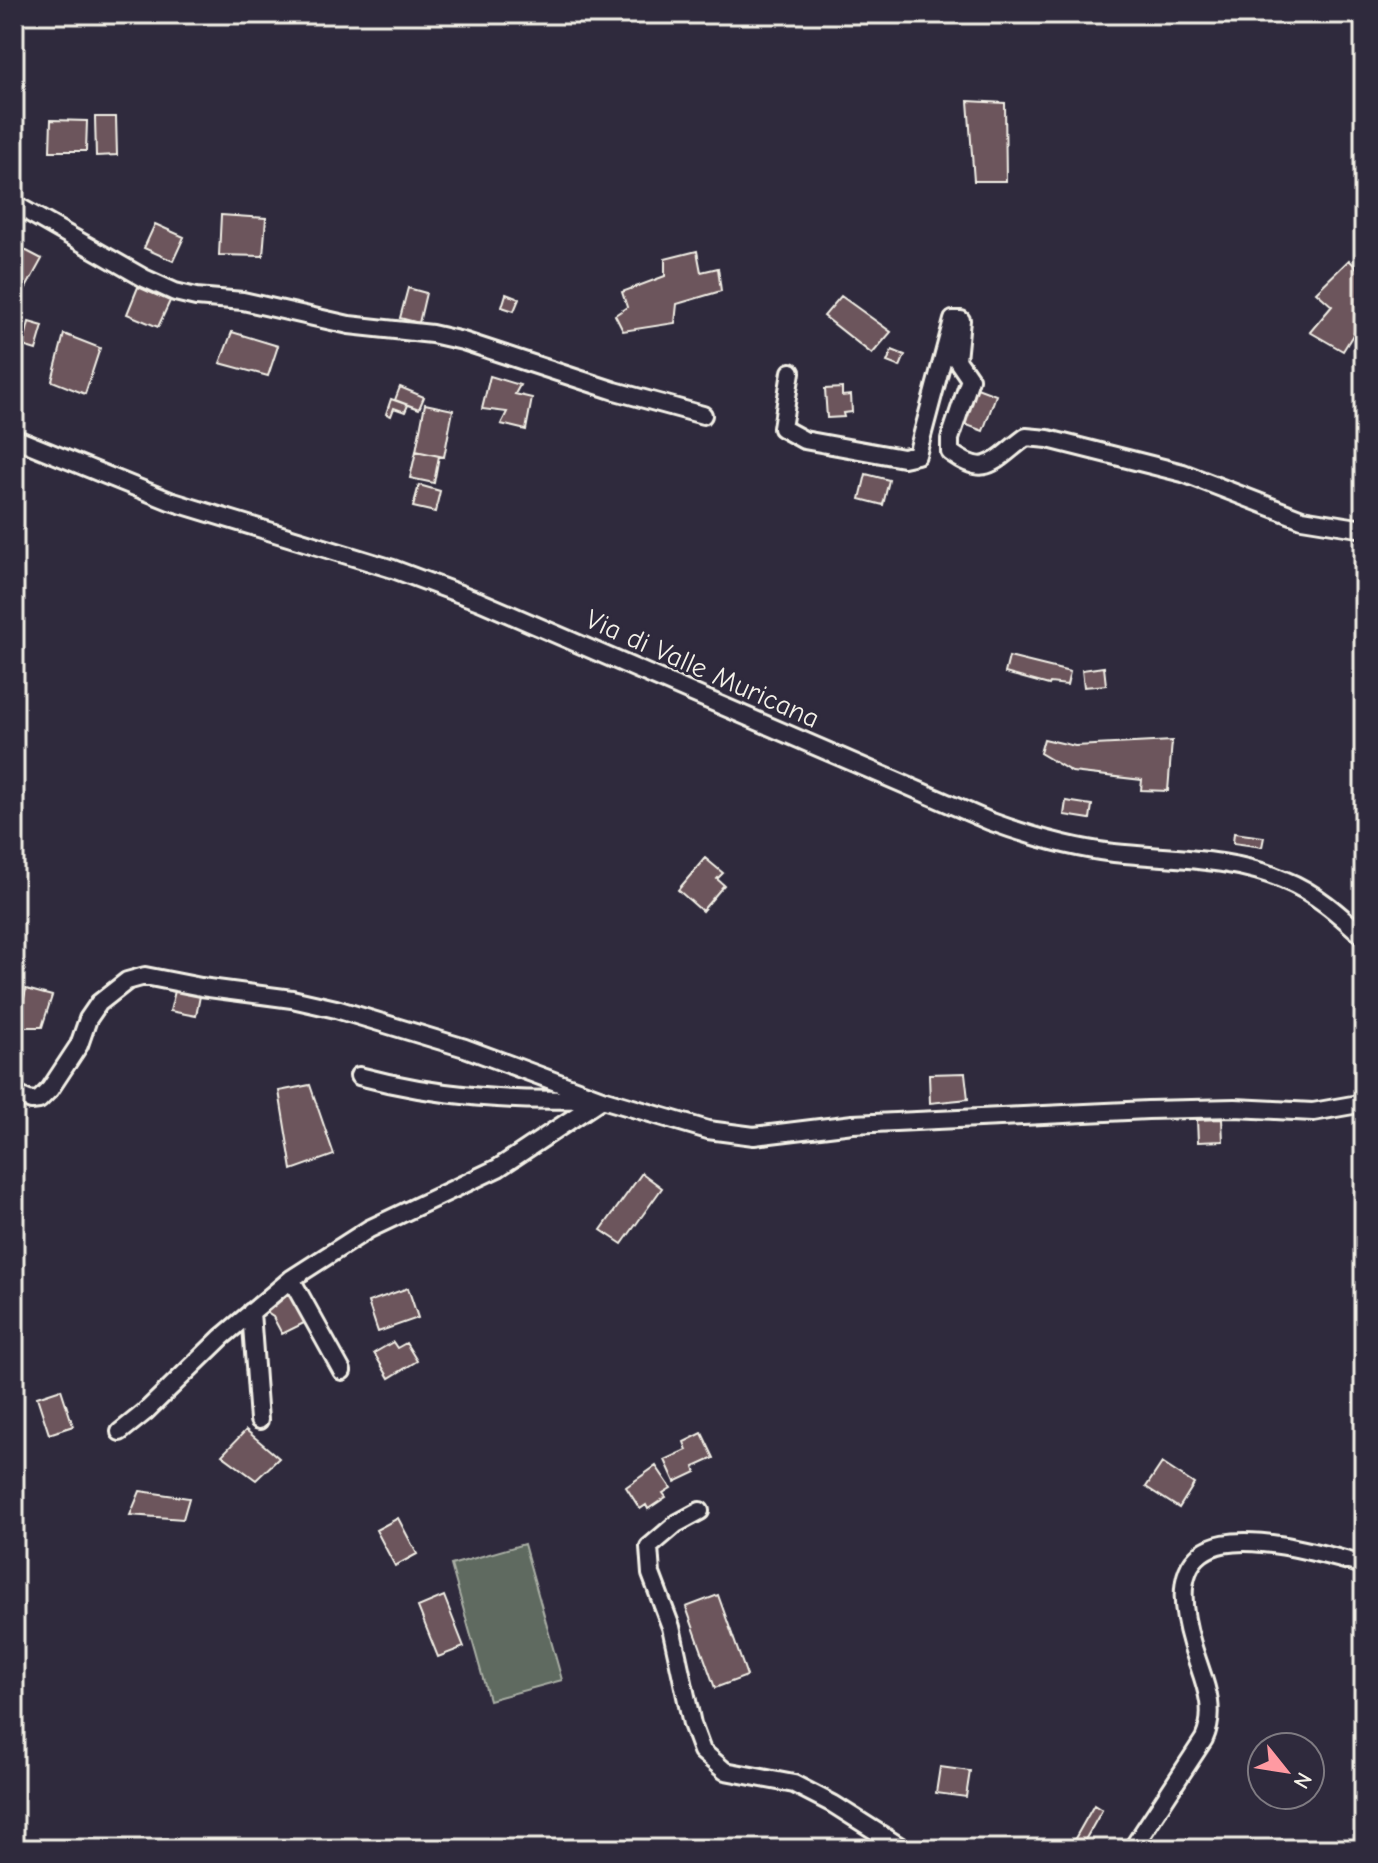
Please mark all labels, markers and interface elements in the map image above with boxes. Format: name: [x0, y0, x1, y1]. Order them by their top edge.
street label: Via di Valle Muricana: [581, 603, 824, 735]
north arrow: [1246, 1731, 1326, 1811]
text: N: [1288, 1768, 1317, 1793]

